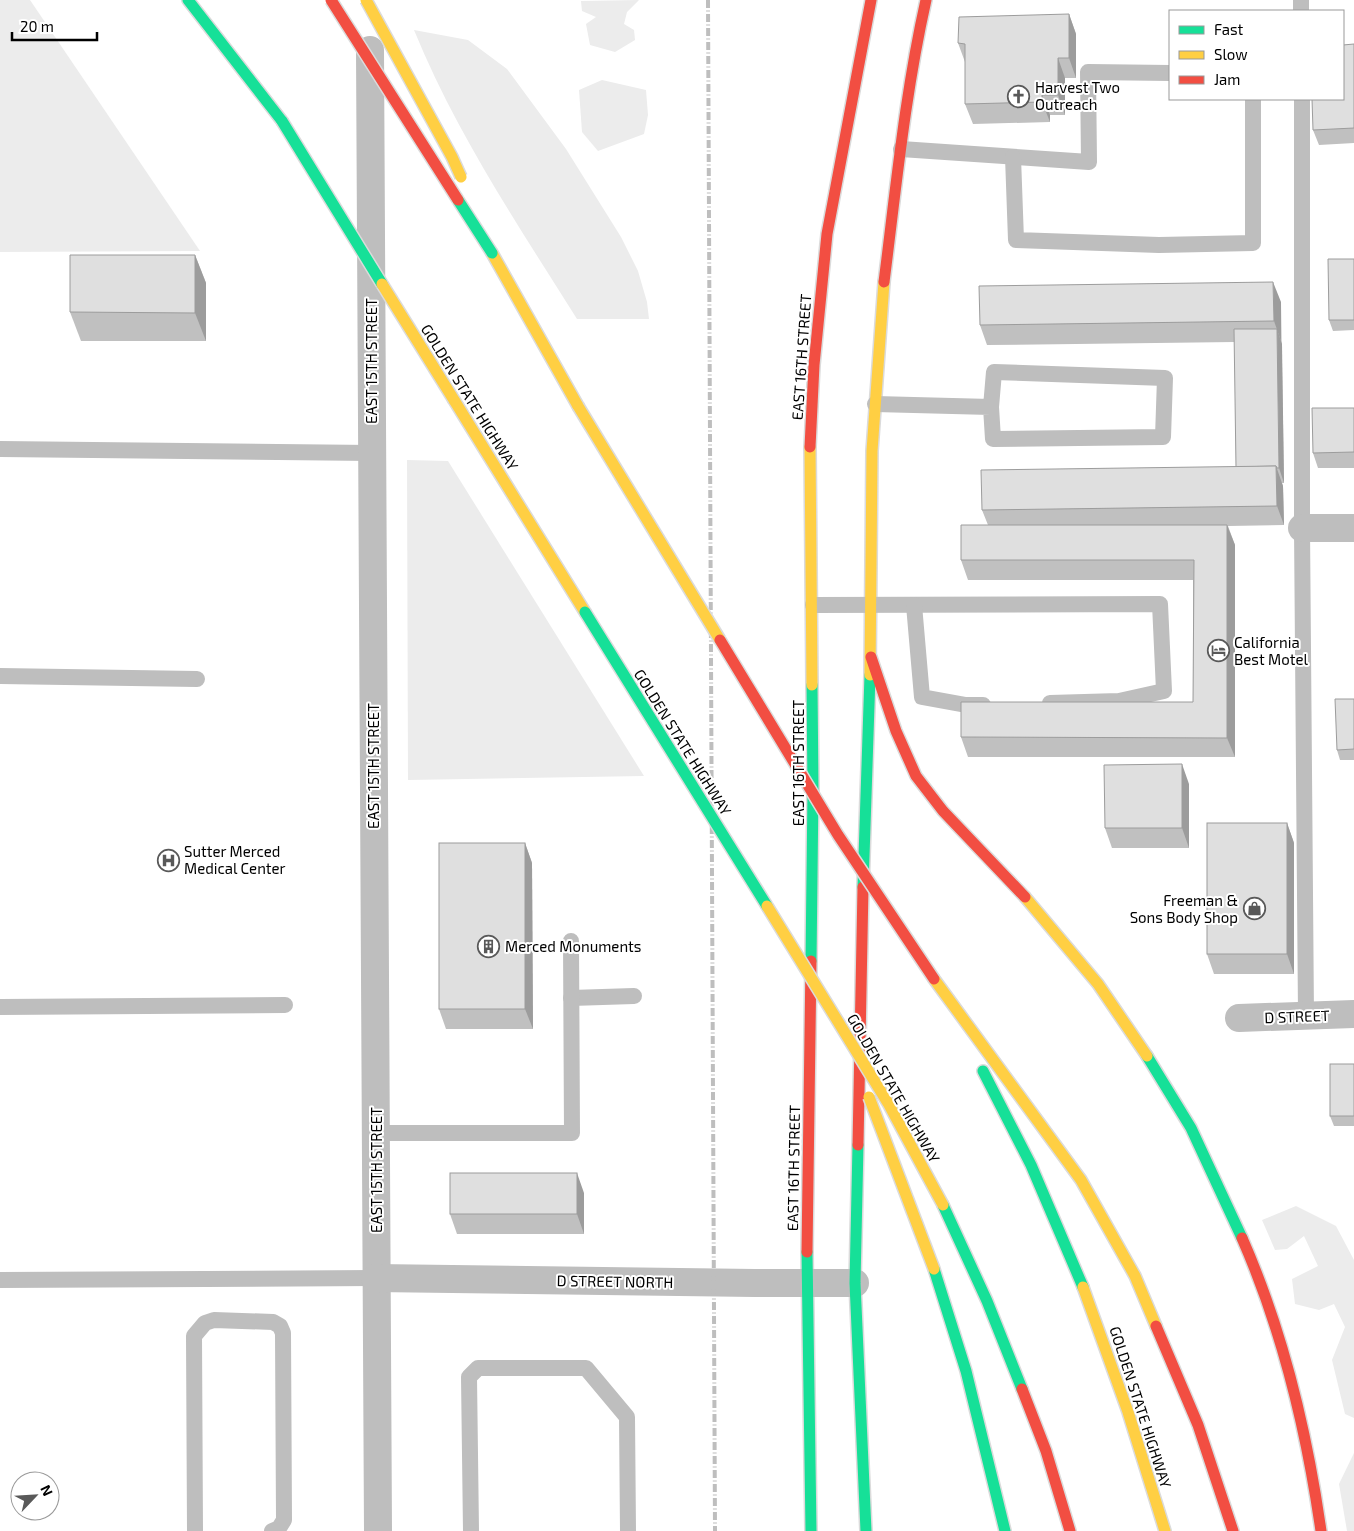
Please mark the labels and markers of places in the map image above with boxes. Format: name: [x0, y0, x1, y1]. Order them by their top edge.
place label: Harvest Two Outreach: [1035, 78, 1120, 113]
church icon: Harvest Two Outreach: [1007, 84, 1031, 108]
place label: California Best Motel: [1234, 633, 1308, 668]
hotel icon: California Best Motel: [1206, 639, 1230, 663]
place label: Sutter Merced Medical Center: [184, 842, 286, 877]
hospital icon: Sutter Merced Medical Center: [156, 848, 180, 872]
place label: Freeman & Sons Body Shop: [1130, 891, 1238, 926]
shop icon: Freeman & Sons Body Shop: [1242, 897, 1266, 921]
building icon: Merced Monuments: [477, 934, 501, 958]
place label: Merced Monuments: [505, 937, 641, 955]

